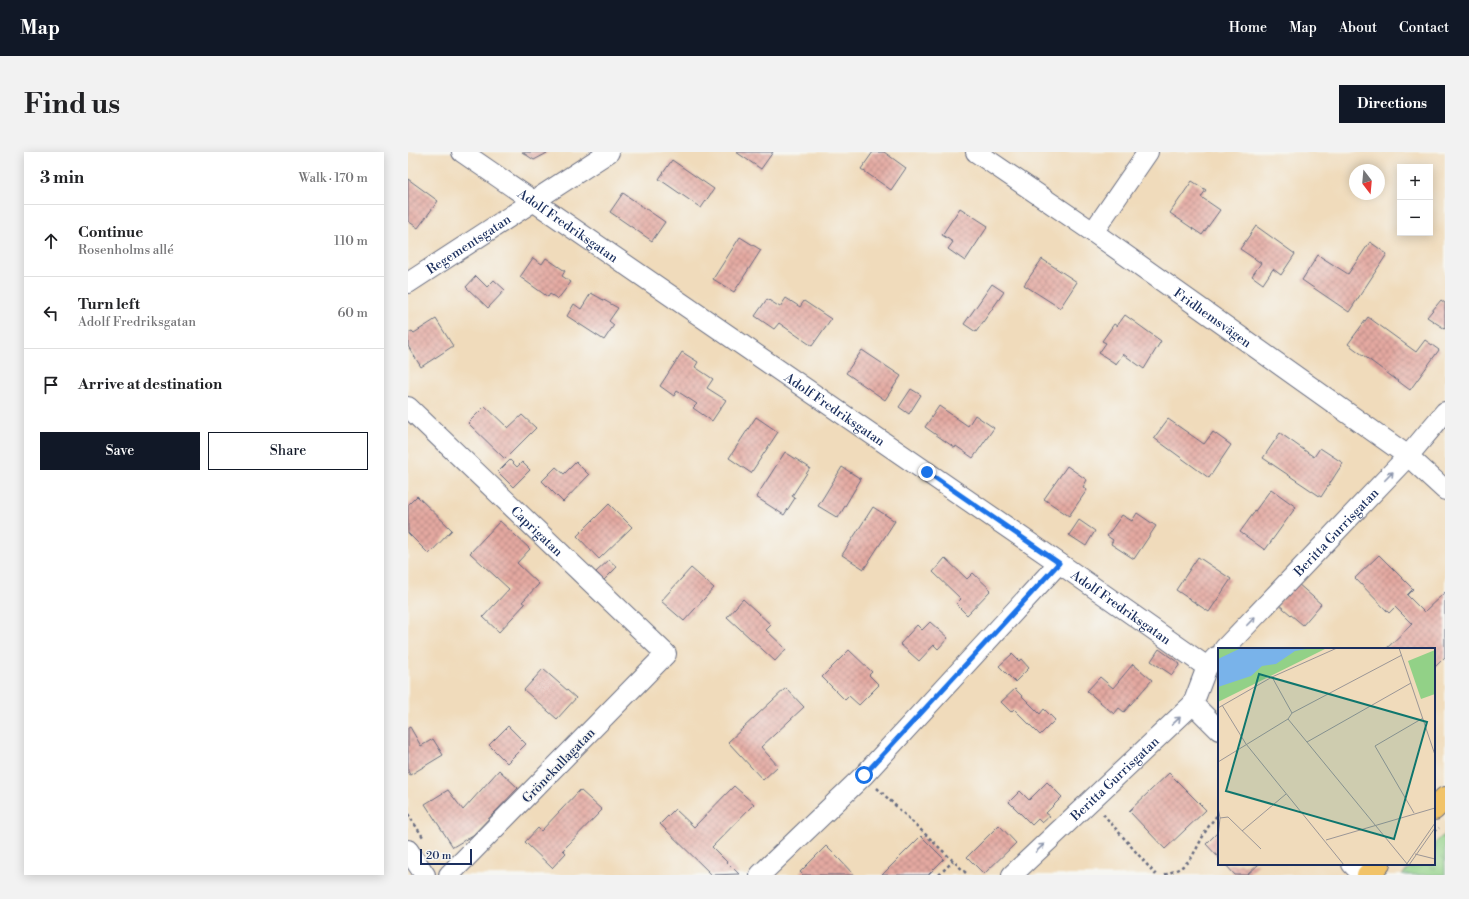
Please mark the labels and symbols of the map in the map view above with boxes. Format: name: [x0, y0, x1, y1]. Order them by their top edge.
north arrow: [1349, 164, 1385, 200]
street label: Adolf Fredriksgatan: [514, 185, 621, 266]
street label: Regementsgatan: [424, 211, 514, 278]
street label: Fridhemsvägen: [1170, 285, 1255, 351]
street label: Adolf Fredriksgatan: [781, 369, 888, 450]
route end: [918, 463, 936, 481]
one-way arrow: [1384, 471, 1394, 481]
street label: Beritta Gurrisgatan: [1290, 485, 1382, 581]
street label: Caprigatan: [507, 503, 566, 560]
street label: Adolf Fredriksgatan: [1067, 567, 1174, 648]
one-way arrow: [1246, 616, 1256, 626]
inset map: [1218, 648, 1435, 865]
one-way arrow: [1170, 716, 1181, 725]
street label: Grönekullagatan: [519, 725, 599, 806]
street label: Beritta Gurrisgatan: [1067, 733, 1163, 825]
route start: [855, 766, 873, 784]
one-way arrow: [1035, 843, 1045, 853]
scale bar: [420, 847, 472, 866]

